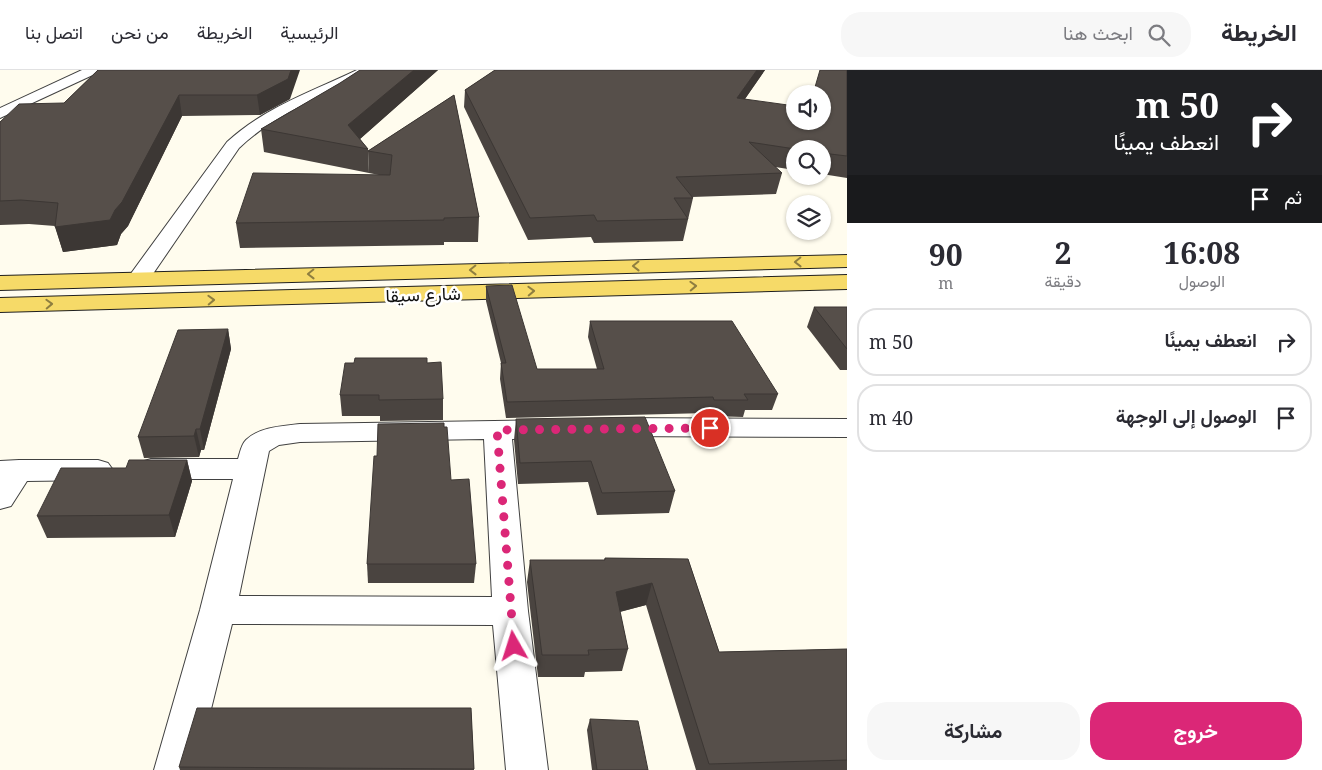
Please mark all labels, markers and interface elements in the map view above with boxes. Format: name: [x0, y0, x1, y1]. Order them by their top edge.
search box: [841, 12, 1191, 57]
text: الخريطة: [1221, 15, 1297, 48]
text: اتصل بنا: [25, 20, 83, 44]
text: من نحن: [111, 20, 169, 44]
text: الخريطة: [197, 20, 252, 44]
text: الرئيسية: [280, 20, 339, 44]
text: ابحث هنا: [1063, 20, 1133, 46]
icon: search: [1145, 21, 1173, 49]
text: 50 m: [1136, 81, 1219, 128]
map controls: [786, 85, 831, 240]
button: sound: [786, 85, 831, 130]
icon: right: [1237, 90, 1302, 155]
text: انعطف يمينًا: [1113, 126, 1219, 156]
button: search: [786, 140, 831, 185]
text: ثم: [1284, 184, 1302, 210]
icon: arrive: [1246, 185, 1274, 213]
button: layers: [786, 195, 831, 240]
text: 2: [1055, 232, 1071, 273]
text: 16:08: [1163, 232, 1240, 273]
text: 90: [929, 234, 963, 275]
one-way arrow: [794, 257, 802, 268]
one-way arrow: [632, 261, 640, 271]
one-way arrow: [469, 265, 477, 275]
one-way arrow: [307, 269, 315, 280]
text: دقيقة: [1044, 270, 1082, 292]
text: الوصول: [1179, 270, 1225, 292]
text: m: [938, 272, 953, 294]
street label: شارع سيقا: [385, 281, 461, 308]
one-way arrow: [690, 281, 698, 291]
one-way arrow: [527, 285, 535, 296]
one-way arrow: [207, 294, 215, 305]
one-way arrow: [45, 299, 53, 309]
text: انعطف يمينًا: [1164, 327, 1257, 353]
icon: right: [1272, 328, 1300, 356]
text: 50 m: [869, 329, 913, 355]
text: الوصول إلى الوجهة: [1116, 403, 1257, 429]
icon: arrive: [1272, 404, 1300, 432]
text: 40 m: [869, 405, 913, 431]
pin: [689, 407, 731, 449]
icon: arrive: [696, 414, 724, 442]
position arrow: [487, 619, 539, 671]
button: مشاركة: [867, 702, 1080, 760]
button: خروج: [1090, 702, 1302, 760]

